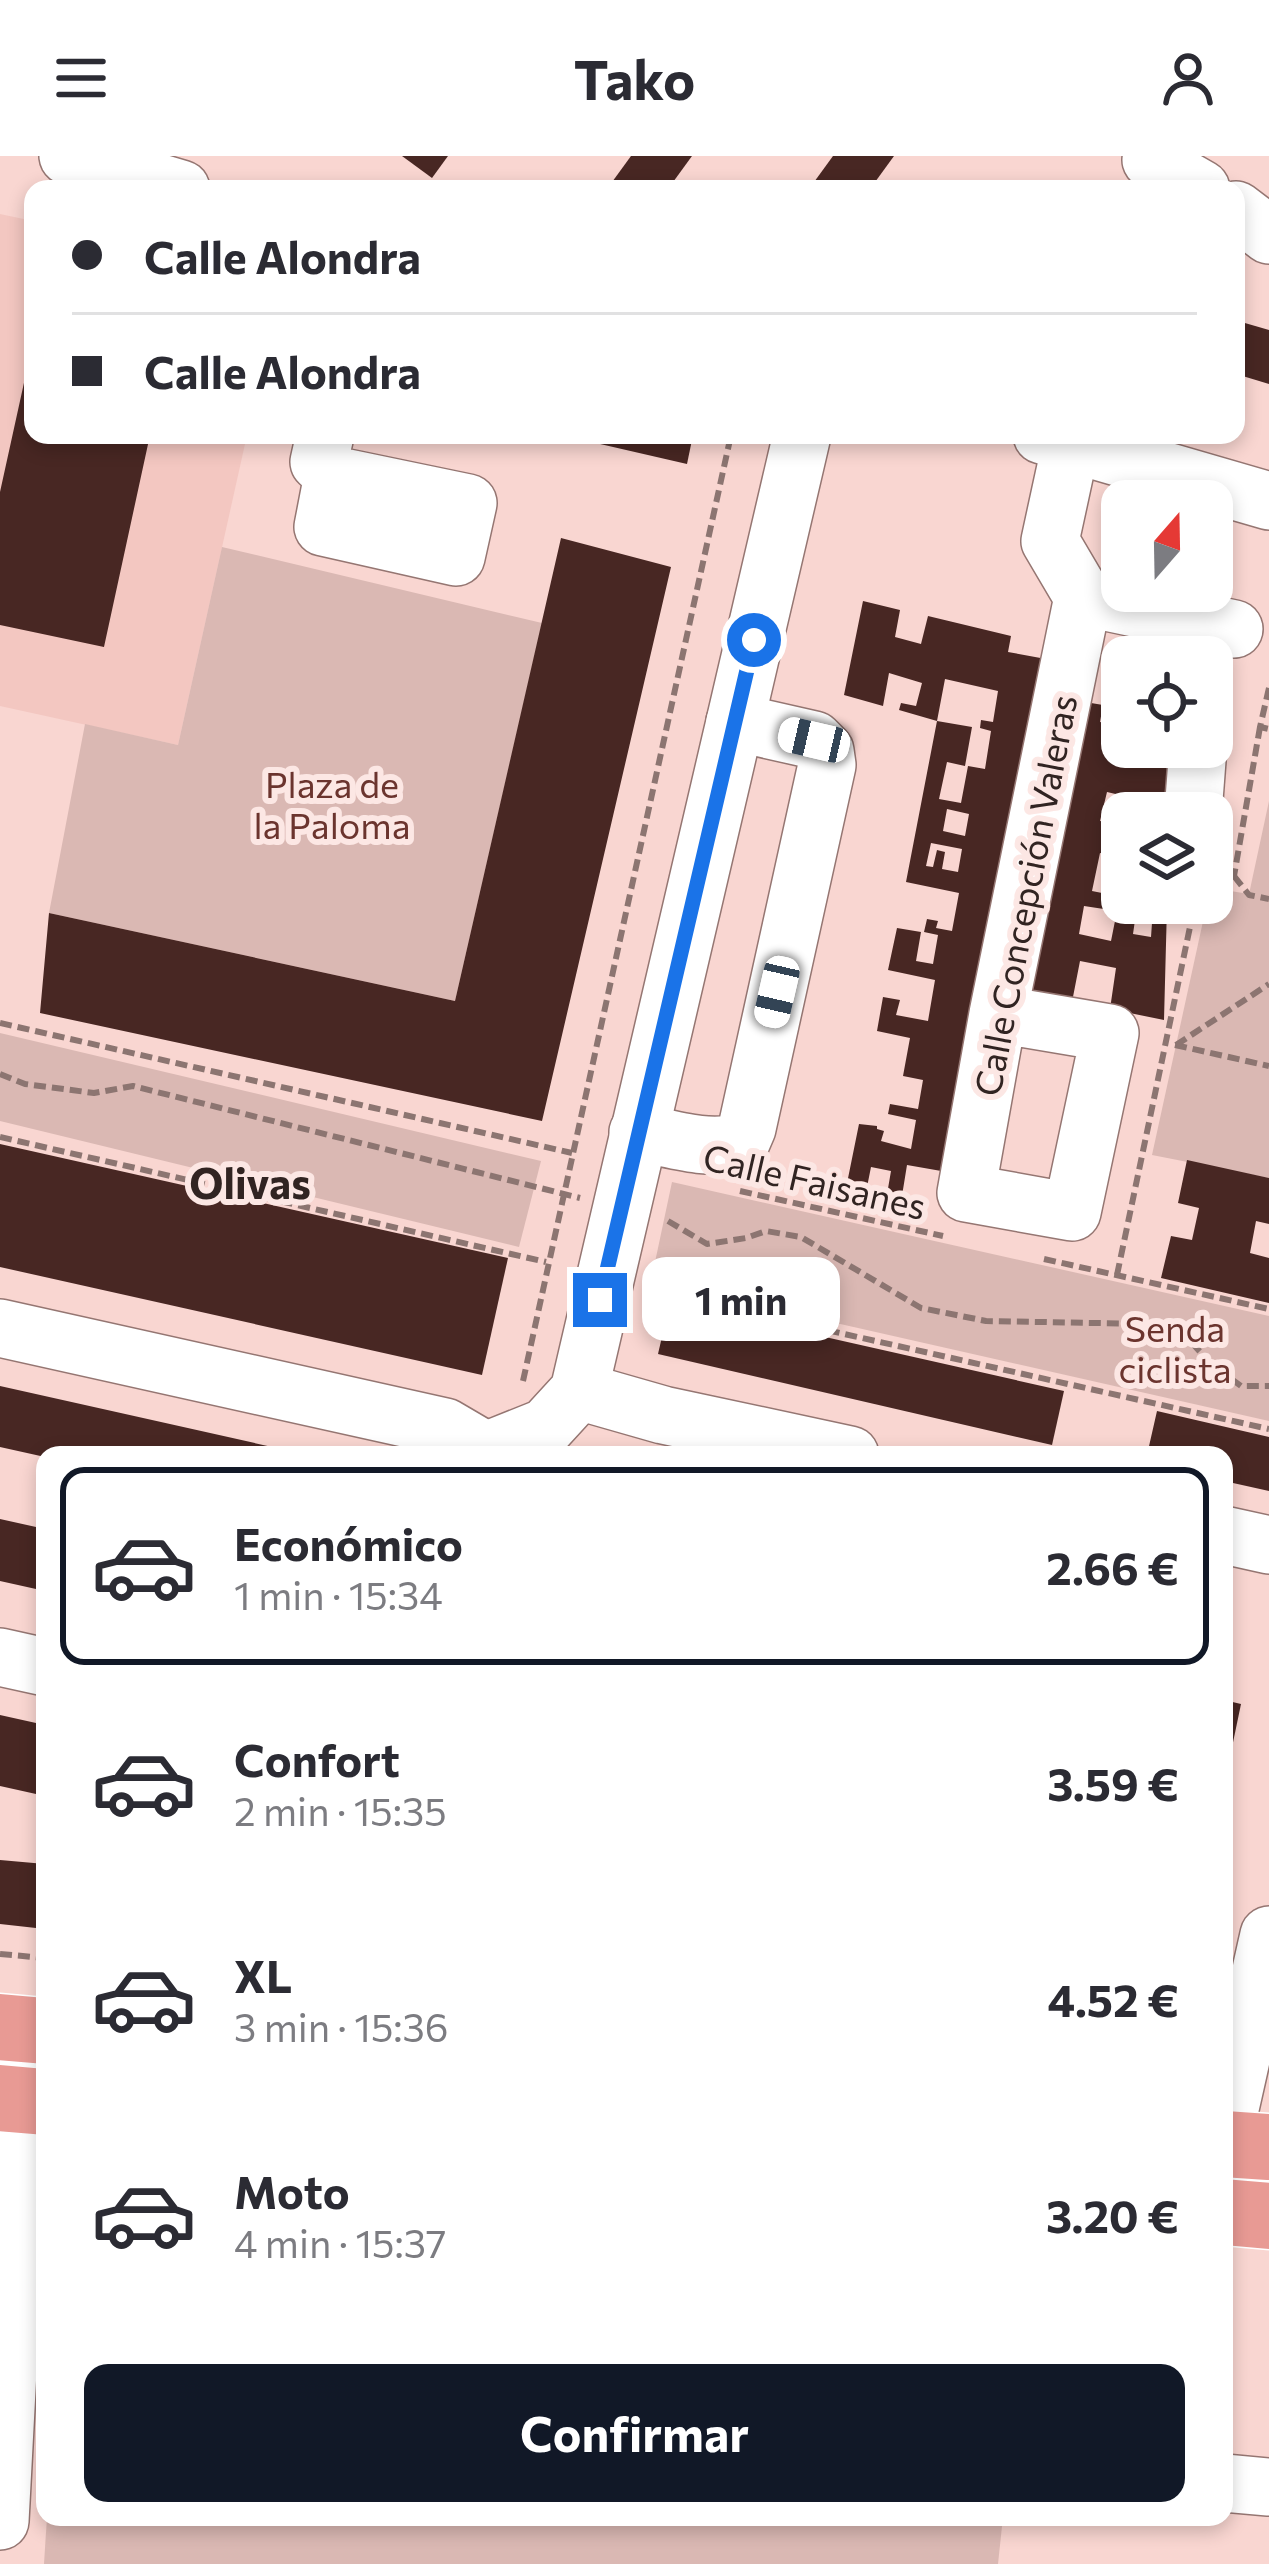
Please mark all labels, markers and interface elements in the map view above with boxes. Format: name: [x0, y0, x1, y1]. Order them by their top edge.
icon: menu: [48, 45, 114, 111]
text: Tako: [574, 45, 695, 111]
icon: person: [1155, 45, 1221, 111]
text: Calle Alondra: [144, 228, 421, 283]
text: Calle Alondra: [144, 343, 421, 398]
north arrow: [1101, 480, 1233, 612]
map controls: [1101, 480, 1233, 924]
route start: [727, 613, 781, 667]
button: locate: [1101, 636, 1233, 768]
street label: Calle Concepción Valeras: [964, 691, 1084, 1099]
car: [775, 714, 853, 766]
park label: Plaza de la Paloma: [253, 761, 411, 846]
button: layers: [1101, 792, 1233, 924]
car: [751, 953, 803, 1031]
street label: Calle Faisanes: [700, 1133, 930, 1227]
district label: Olivas: [189, 1156, 311, 1208]
callout: 1 min: [642, 1258, 840, 1342]
route end: [573, 1273, 627, 1327]
text: 1 min: [695, 1275, 787, 1323]
park label: Senda ciclista: [1118, 1305, 1232, 1390]
icon: car: [90, 1512, 198, 1620]
text: Económico: [234, 1515, 463, 1570]
text: 2.66 €: [1046, 1539, 1179, 1594]
text: 1 min · 15:34: [234, 1570, 443, 1618]
icon: car: [90, 1728, 198, 1836]
text: Confort: [234, 1731, 400, 1786]
text: 3.59 €: [1047, 1755, 1179, 1810]
text: 2 min · 15:35: [234, 1786, 447, 1834]
icon: car: [90, 1944, 198, 2052]
text: XL: [234, 1947, 292, 2002]
text: 4.52 €: [1048, 1971, 1179, 2026]
text: 3 min · 15:36: [234, 2002, 448, 2050]
icon: car: [90, 2160, 198, 2268]
text: Moto: [234, 2163, 350, 2218]
text: 3.20 €: [1046, 2187, 1179, 2242]
text: 4 min · 15:37: [234, 2218, 446, 2266]
button: Confirmar: [84, 2364, 1185, 2502]

